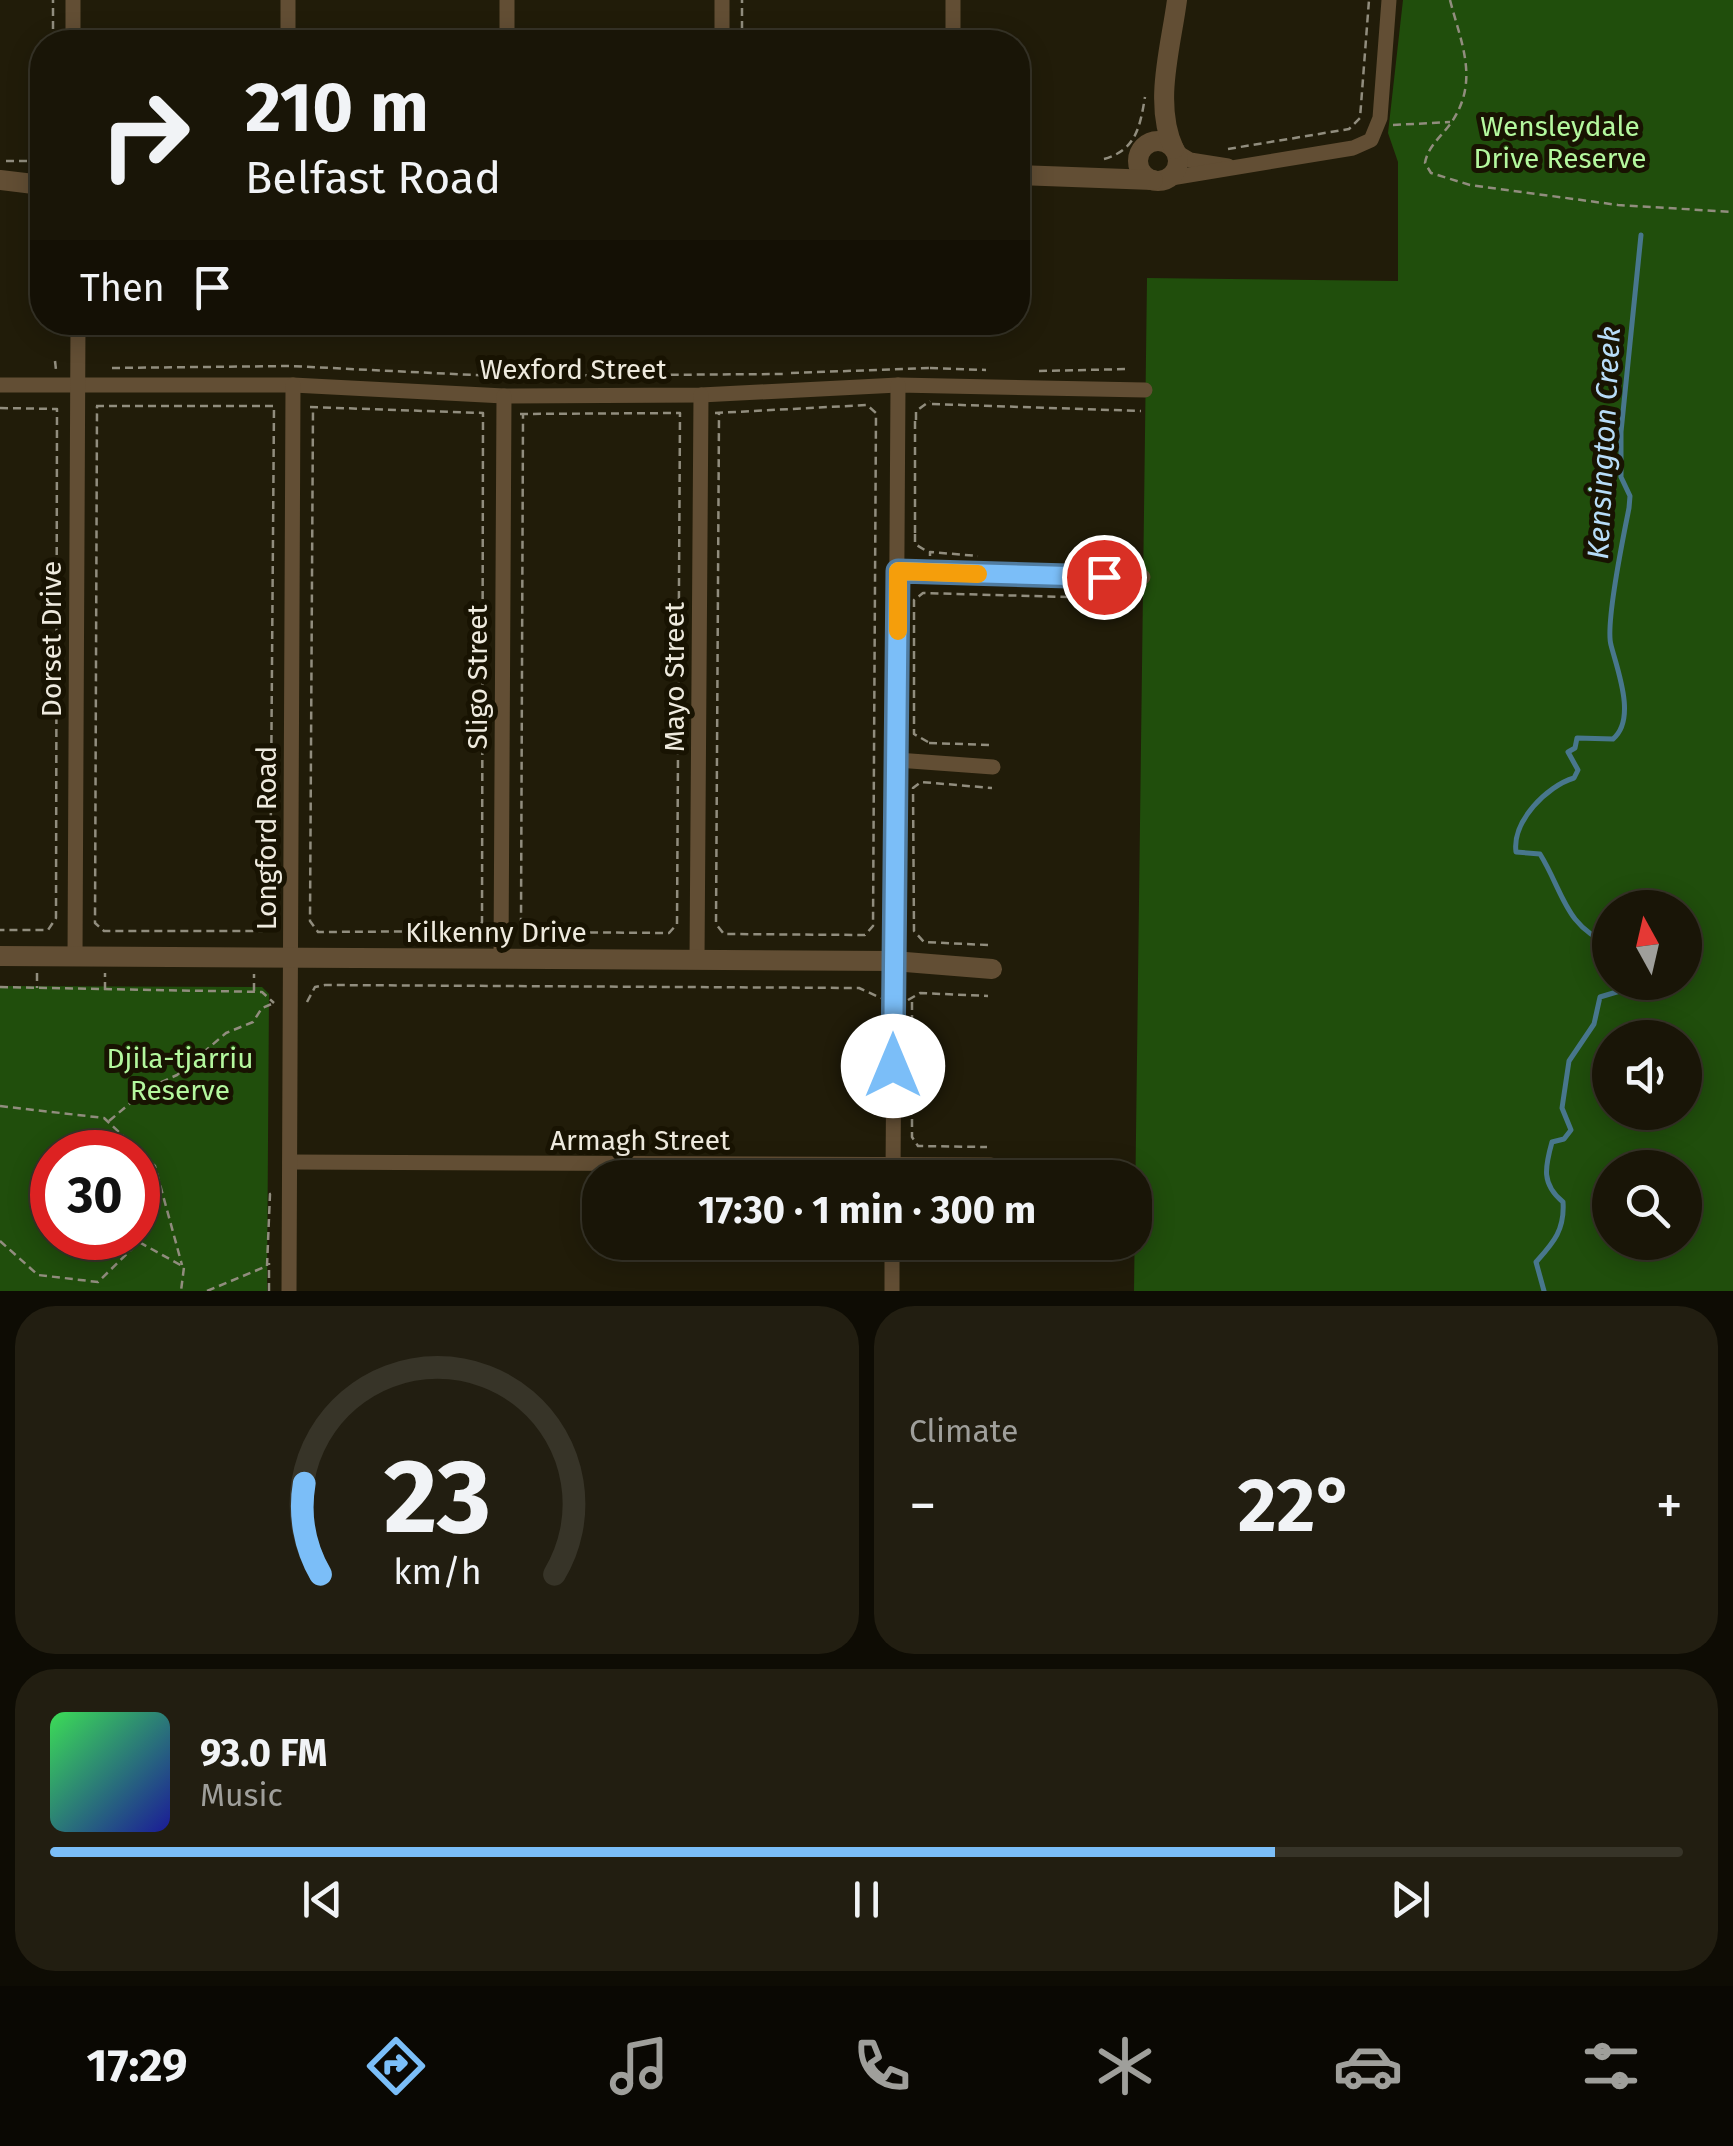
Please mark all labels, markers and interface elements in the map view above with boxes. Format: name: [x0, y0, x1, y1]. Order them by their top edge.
text: 210 m: [245, 66, 429, 150]
icon: right: [80, 70, 210, 200]
park label: Wensleydale Drive Reserve: [1474, 110, 1646, 175]
text: Belfast Road: [245, 151, 501, 205]
icon: arrive: [185, 260, 240, 315]
text: Then: [80, 265, 165, 311]
water label: Kensington Creek: [1580, 325, 1628, 561]
street label: Wexford Street: [480, 353, 667, 386]
pin: [1062, 535, 1147, 620]
icon: arrive: [1077, 550, 1132, 605]
street label: Dorset Drive: [35, 561, 68, 717]
street label: Mayo Street: [658, 601, 691, 752]
street label: Sligo Street: [461, 604, 494, 750]
street label: Longford Road: [250, 746, 283, 930]
north arrow: [1592, 890, 1702, 1000]
map controls: [1592, 890, 1702, 1260]
street label: Kilkenny Drive: [405, 916, 587, 949]
position arrow: [841, 1014, 945, 1118]
button: sound: [1592, 1020, 1702, 1130]
park label: Djila-tjarriu Reserve: [107, 1042, 253, 1107]
street label: Armagh Street: [550, 1124, 731, 1157]
speed limit sign: 30: [30, 1130, 160, 1260]
button: search: [1592, 1150, 1702, 1260]
text: 17:30 · 1 min · 300 m: [698, 1187, 1036, 1233]
text: Climate: [909, 1412, 1018, 1450]
text: 23: [383, 1435, 491, 1560]
text: 22°: [1238, 1461, 1354, 1551]
text: −: [909, 1473, 937, 1539]
text: +: [1656, 1473, 1683, 1539]
text: km/h: [393, 1551, 481, 1593]
text: 93.0 FM: [200, 1730, 328, 1776]
text: Music: [200, 1776, 283, 1814]
icon: previous: [295, 1872, 350, 1927]
icon: pause: [839, 1872, 894, 1927]
icon: next: [1383, 1872, 1438, 1927]
icon: directions: [361, 2031, 431, 2101]
icon: music: [604, 2031, 674, 2101]
icon: phone: [847, 2031, 917, 2101]
icon: climate: [1090, 2031, 1160, 2101]
icon: car: [1333, 2031, 1403, 2101]
icon: filters: [1576, 2031, 1646, 2101]
text: 17:29: [87, 2039, 187, 2093]

